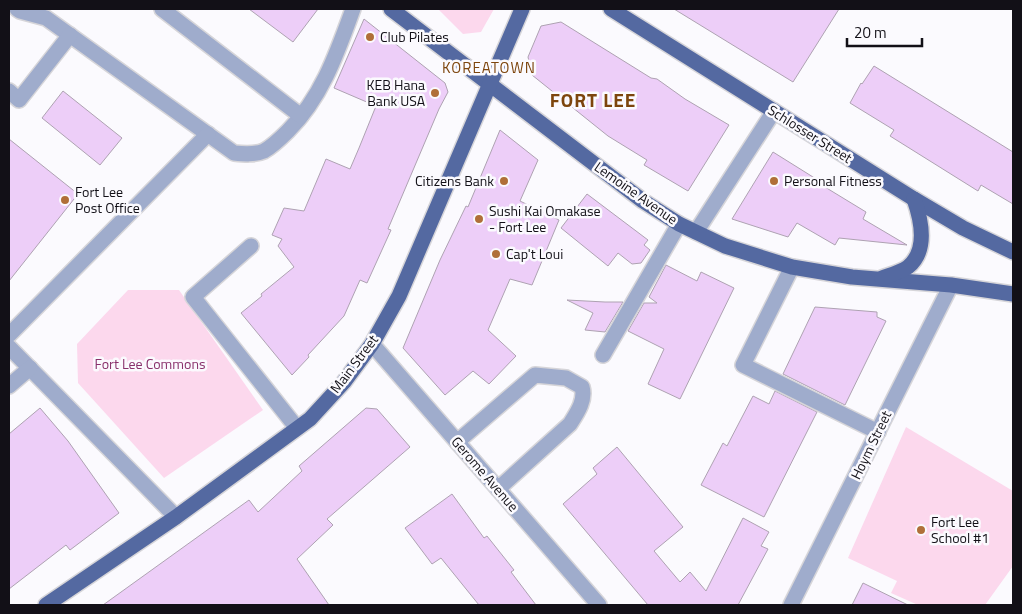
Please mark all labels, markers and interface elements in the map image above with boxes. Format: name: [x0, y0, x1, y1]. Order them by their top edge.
scale bar: [847, 15, 922, 47]
text: 20 m: [854, 21, 887, 44]
place label: Club Pilates: [380, 26, 449, 47]
marker: Club Pilates: [364, 31, 376, 43]
district label: KOREATOWN: [442, 56, 536, 79]
place label: KEB Hana Bank USA: [367, 74, 426, 111]
district label: FORT LEE: [550, 85, 636, 114]
marker: KEB Hana Bank USA: [429, 87, 441, 99]
street label: Schlosser Street: [764, 99, 857, 168]
street label: Lemoine Avenue: [590, 156, 682, 229]
place label: Citizens Bank: [415, 170, 494, 191]
place label: Personal Fitness: [784, 170, 882, 191]
marker: Citizens Bank: [498, 175, 510, 187]
marker: Personal Fitness: [768, 175, 780, 187]
place label: Fort Lee Post Office: [75, 181, 140, 218]
marker: Fort Lee Post Office: [59, 194, 71, 206]
place label: Sushi Kai Omakase - Fort Lee: [489, 200, 601, 237]
marker: Sushi Kai Omakase - Fort Lee: [473, 213, 485, 225]
place label: Cap't Loui: [506, 243, 563, 264]
marker: Cap't Loui: [490, 248, 502, 260]
street label: Main Street: [325, 330, 383, 397]
park label: Fort Lee Commons: [95, 353, 205, 374]
street label: Hoym Street: [845, 407, 896, 483]
street label: Gerome Avenue: [447, 432, 524, 516]
place label: Fort Lee School #1: [931, 511, 989, 548]
marker: Fort Lee School #1: [915, 524, 927, 536]

